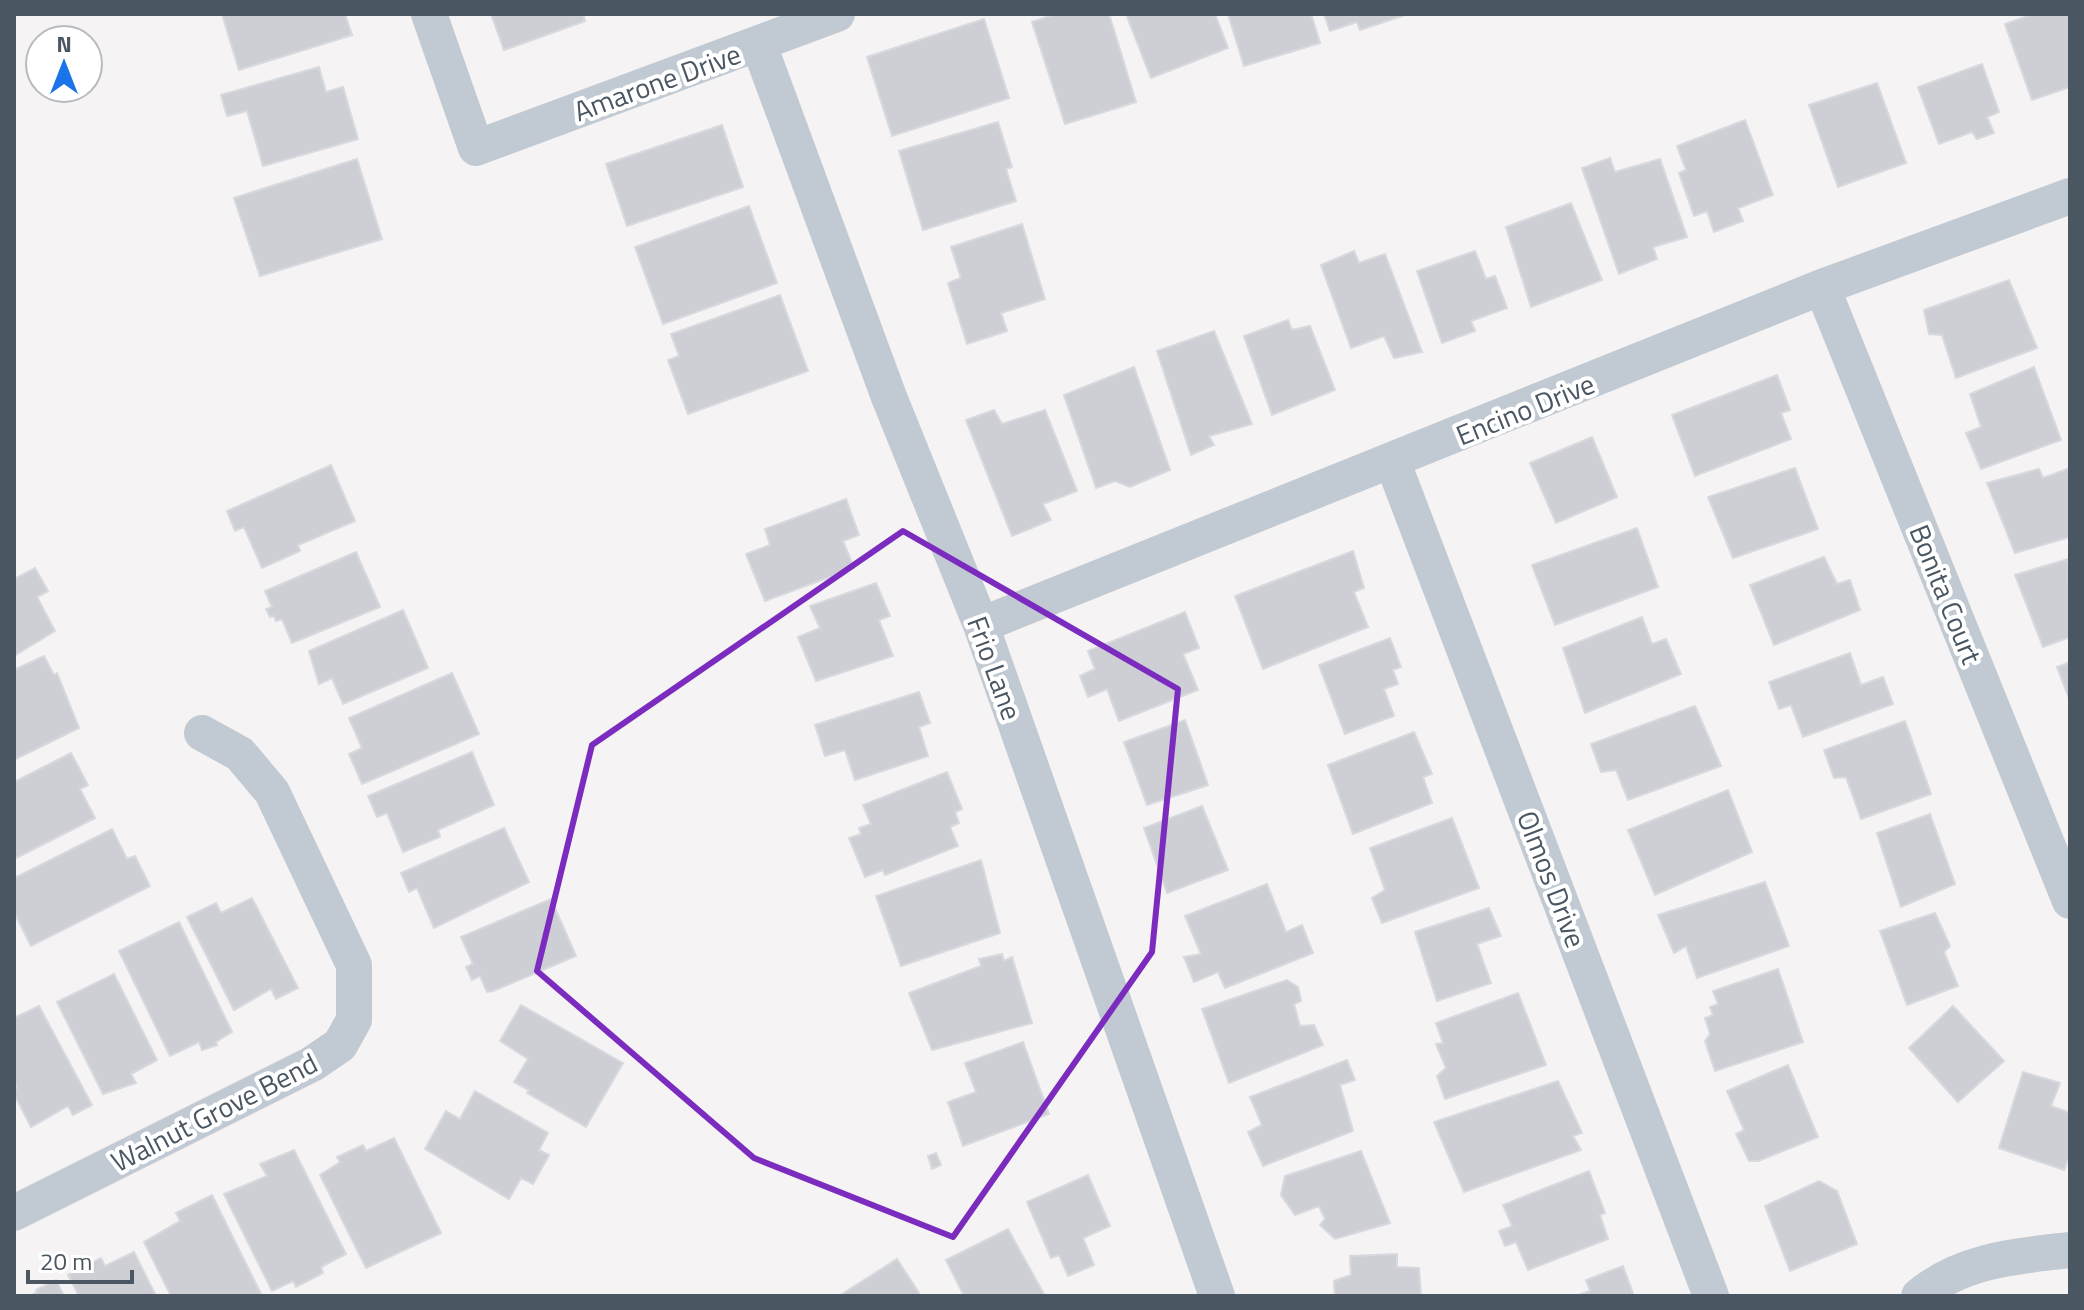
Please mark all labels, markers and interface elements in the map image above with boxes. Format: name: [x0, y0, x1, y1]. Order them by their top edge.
north arrow: [24, 24, 104, 104]
text: N: [56, 27, 72, 61]
street label: Amarone Drive: [567, 32, 747, 132]
street label: Encino Drive: [1449, 362, 1601, 456]
street label: Bonita Court: [1898, 518, 1994, 671]
street label: Frio Lane: [956, 610, 1034, 726]
street label: Olmos Drive: [1506, 804, 1598, 954]
street label: Walnut Grove Bend: [103, 1041, 325, 1183]
scale bar: [28, 1234, 132, 1284]
text: 20 m: [40, 1243, 92, 1279]

